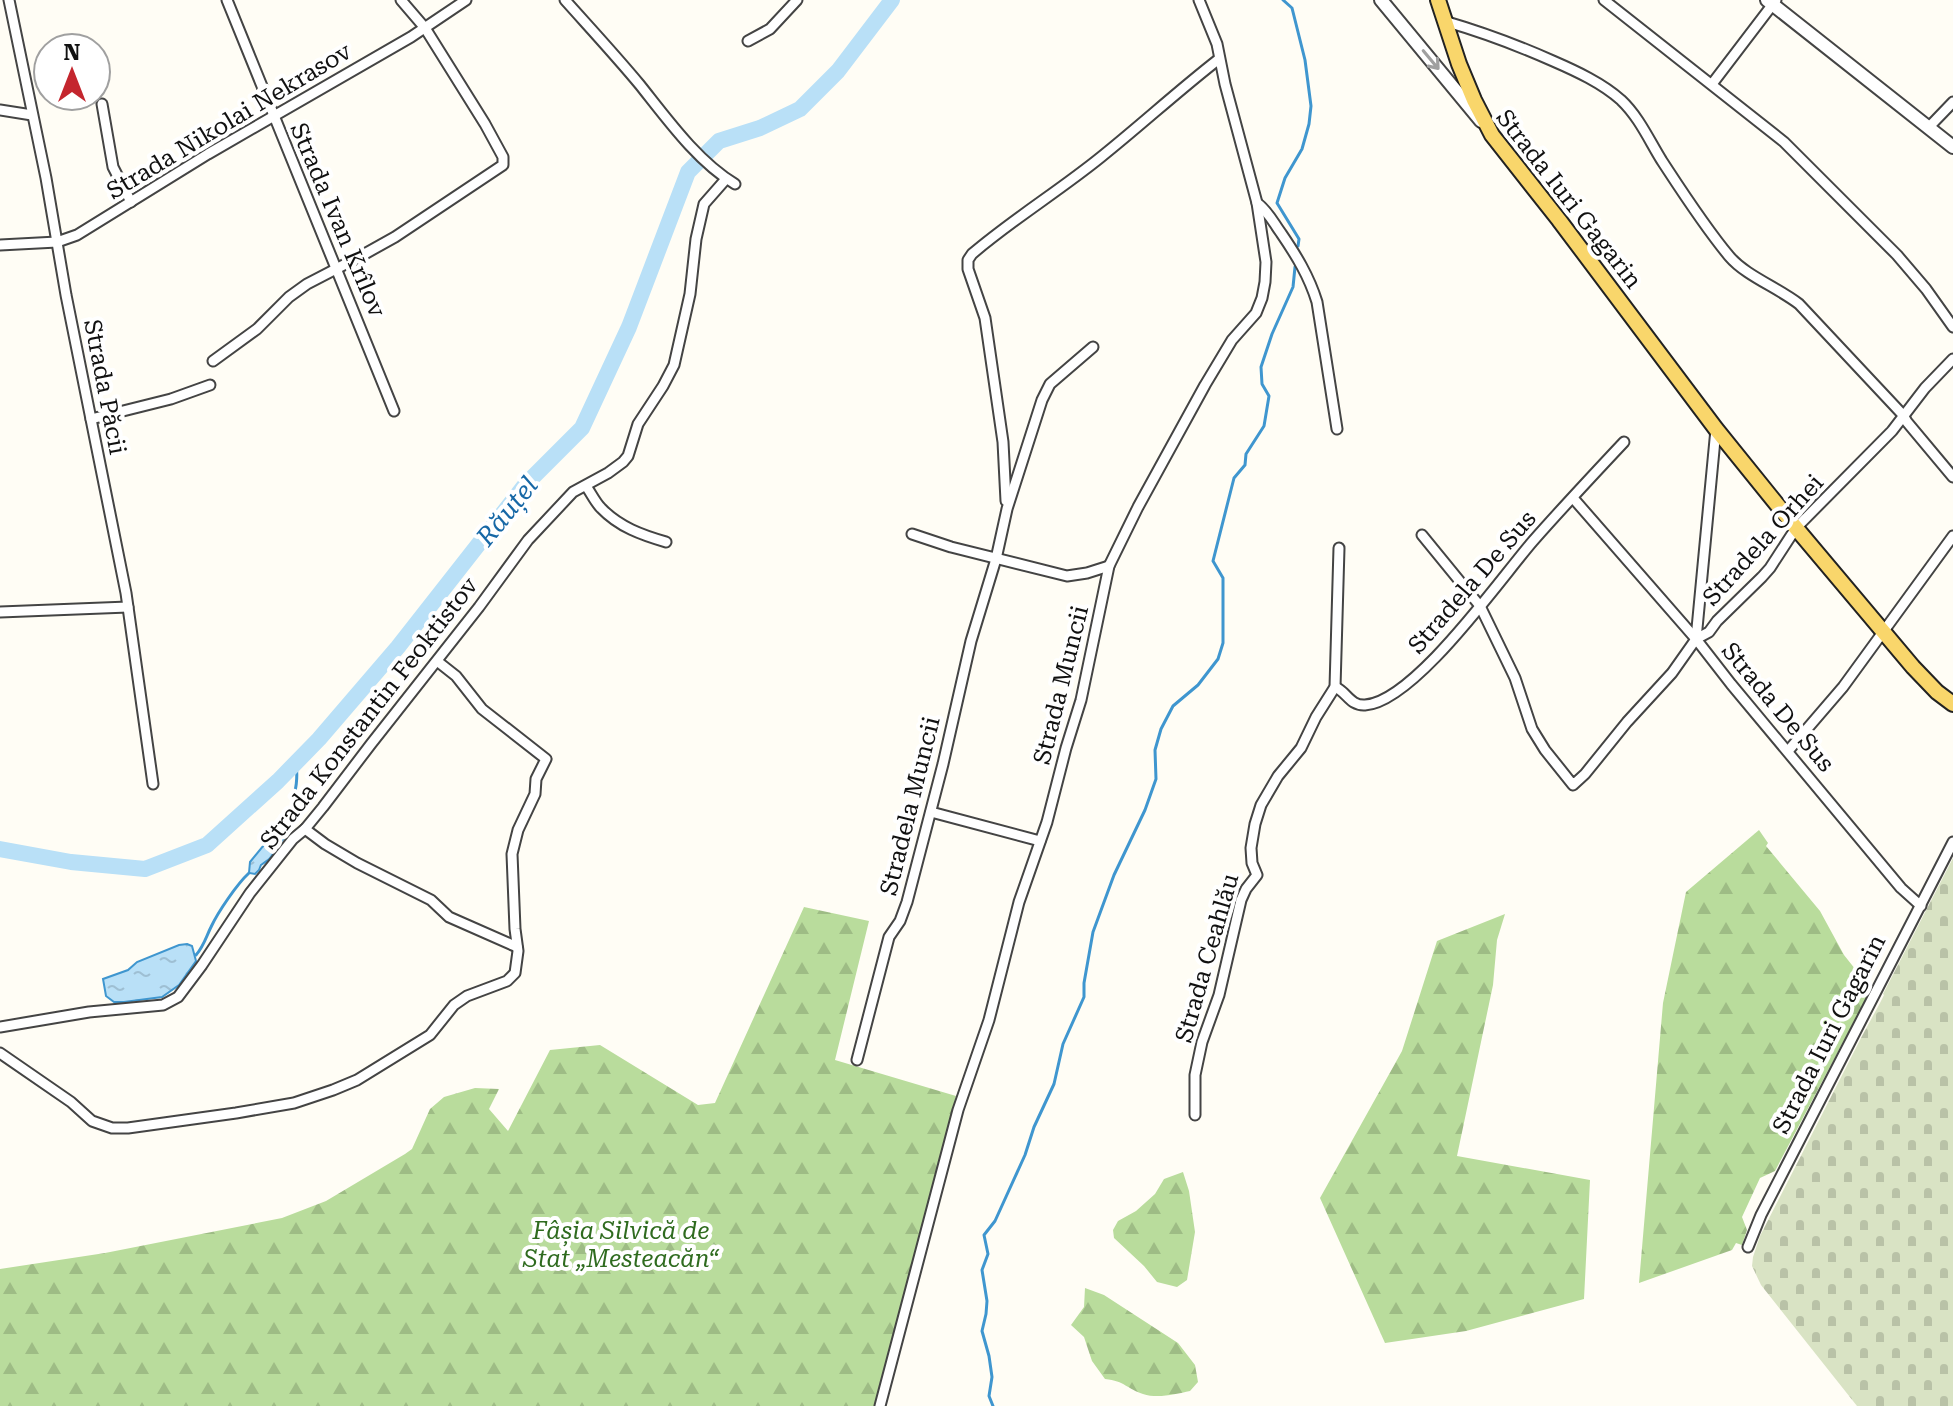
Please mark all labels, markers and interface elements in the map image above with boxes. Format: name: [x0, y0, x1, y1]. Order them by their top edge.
north arrow: [32, 32, 112, 112]
street label: Strada Nikolai Nekrasov: [102, 37, 356, 205]
text: N: [64, 40, 81, 65]
one-way arrow: [1421, 50, 1439, 71]
street label: Strada Iuri Gagarin: [1490, 104, 1648, 294]
street label: Strada Ivan Krîlov: [284, 119, 392, 321]
street label: Strada Păcii: [78, 317, 132, 457]
street label: Stradela Orhei: [1697, 469, 1829, 611]
water label: Răuțel: [470, 471, 545, 554]
street label: Stradela De Sus: [1402, 505, 1542, 659]
street label: Strada Konstantin Feoktistov: [254, 572, 484, 854]
street label: Strada Muncii: [1028, 602, 1094, 767]
street label: Strada De Sus: [1716, 637, 1840, 777]
street label: Stradela Muncii: [874, 714, 946, 898]
street label: Strada Ceahlău: [1169, 870, 1245, 1046]
street label: Strada Iuri Gagarin: [1767, 930, 1891, 1138]
park label: Fâșia Silvică de Stat „Mesteacăn“: [522, 1217, 720, 1273]

